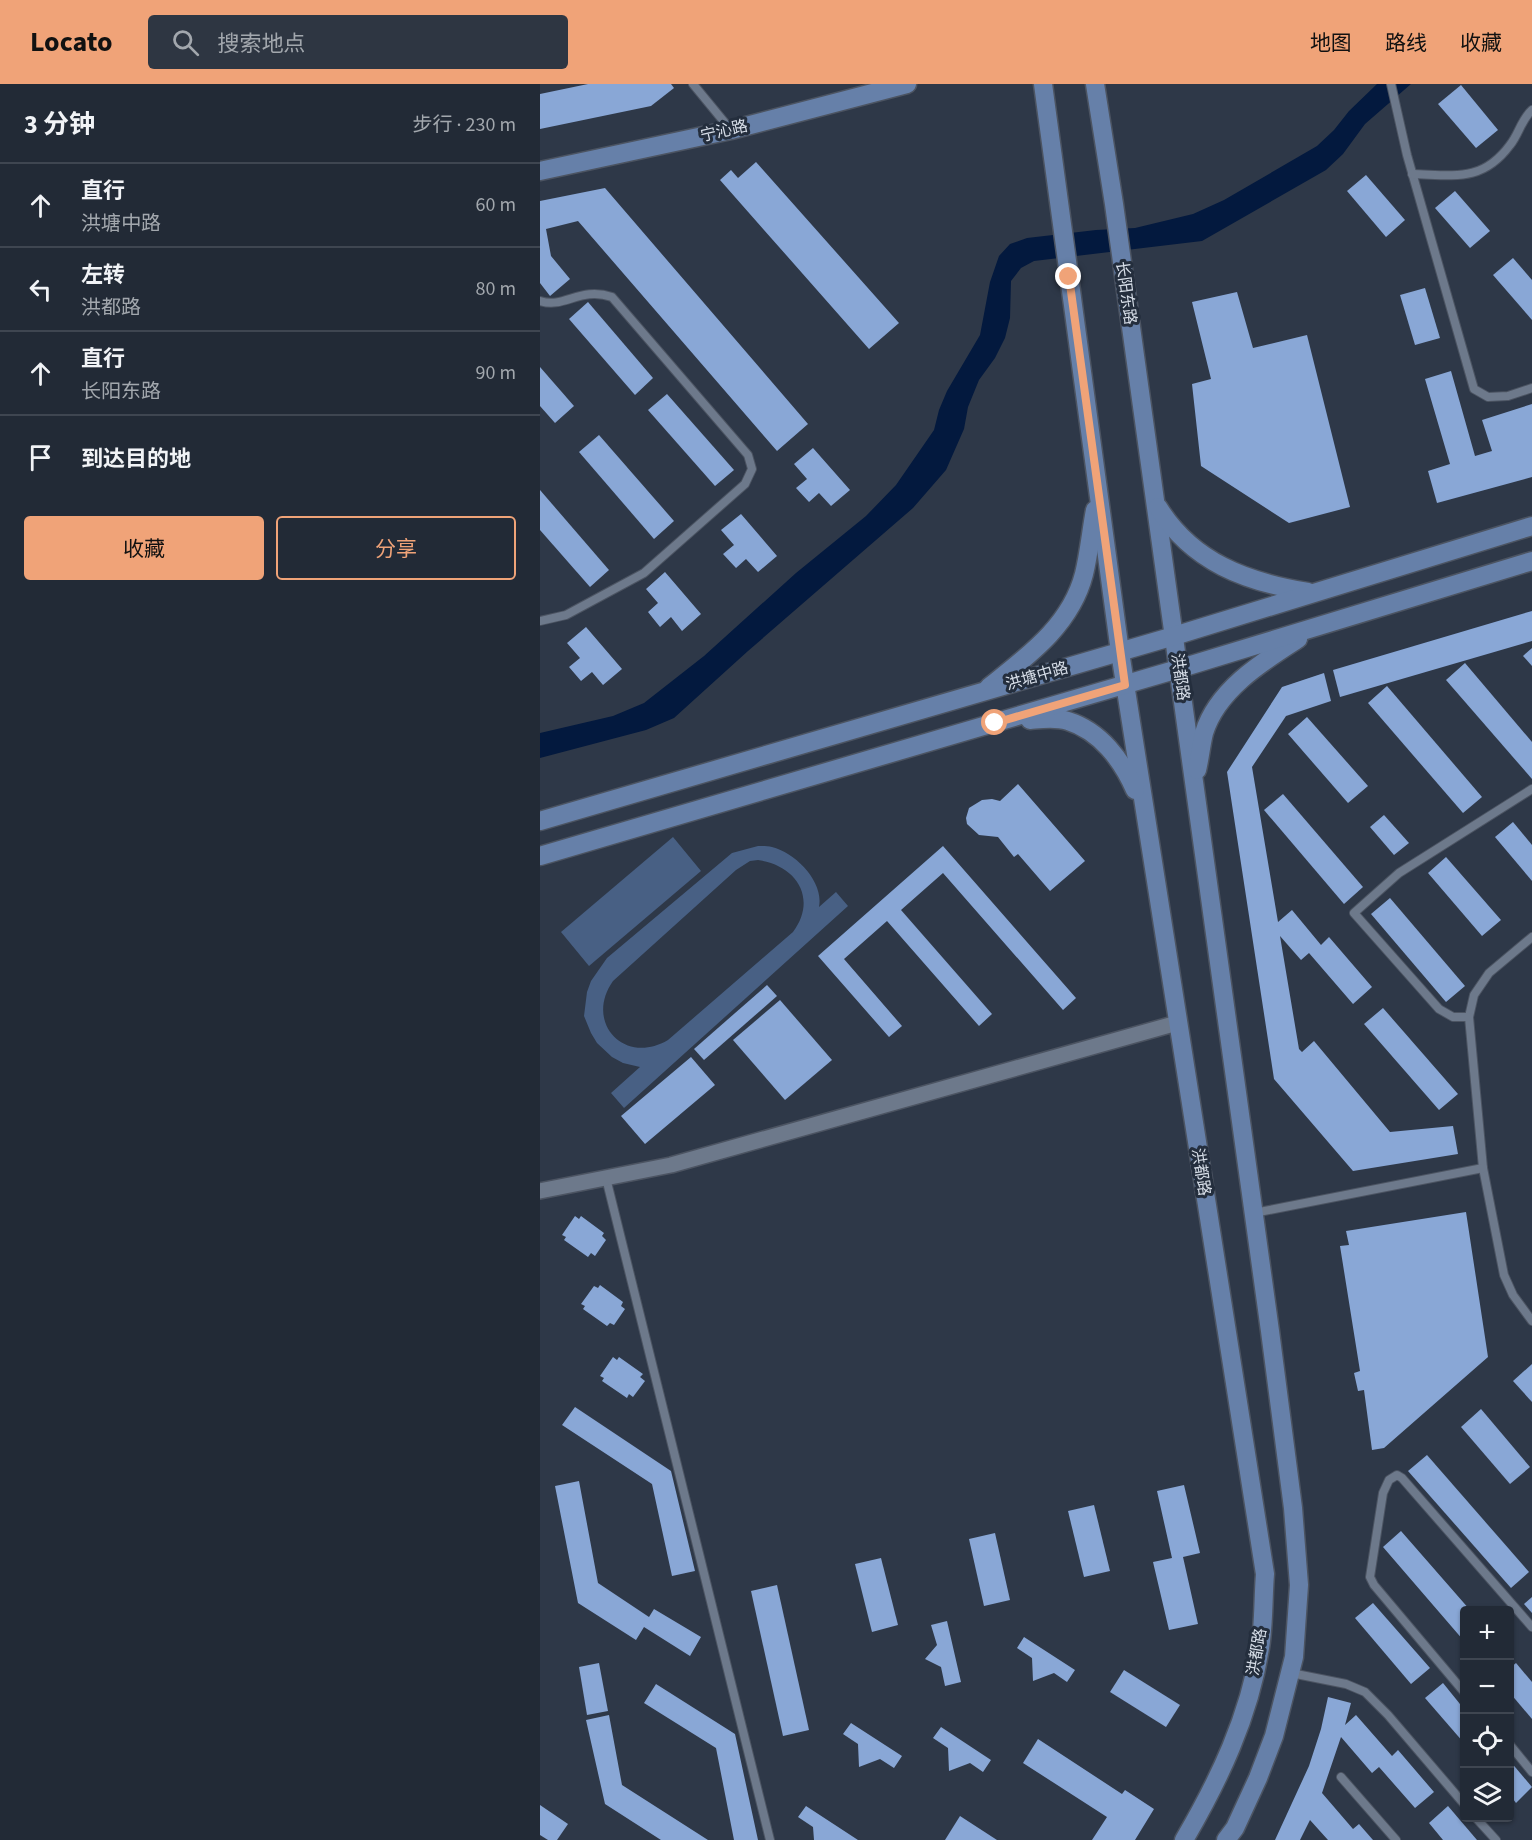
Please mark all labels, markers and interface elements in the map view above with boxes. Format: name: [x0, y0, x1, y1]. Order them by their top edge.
search box: [148, 15, 568, 69]
text: Locato: [30, 22, 112, 62]
icon: search: [169, 26, 202, 59]
text: 搜索地点: [217, 28, 306, 60]
text: 地图: [1310, 28, 1352, 58]
text: 路线: [1385, 28, 1427, 58]
text: 收藏: [1460, 28, 1502, 58]
text: 3 分钟: [24, 106, 95, 143]
text: 步行 · 230 m: [413, 111, 516, 139]
street label: 宁沁路: [698, 115, 750, 147]
text: 直行: [81, 175, 125, 207]
icon: ahead: [24, 189, 57, 222]
text: 60 m: [476, 191, 516, 219]
text: 洪塘中路: [81, 210, 161, 238]
text: 左转: [81, 259, 125, 291]
street label: 长阳东路: [1111, 260, 1141, 326]
route end: [1055, 263, 1081, 289]
icon: left: [24, 273, 57, 306]
text: 80 m: [476, 275, 516, 303]
text: 洪都路: [81, 294, 141, 322]
text: 直行: [81, 343, 125, 375]
icon: ahead: [24, 357, 57, 390]
text: 90 m: [476, 359, 516, 387]
text: 长阳东路: [81, 378, 161, 406]
icon: arrive: [24, 441, 57, 474]
text: 到达目的地: [81, 443, 191, 475]
button: 收藏: [24, 516, 264, 580]
button: 分享: [276, 516, 516, 580]
street label: 洪都路: [1166, 652, 1194, 702]
street label: 洪塘中路: [1003, 657, 1071, 695]
route start: [981, 709, 1007, 735]
street label: 洪都路: [1186, 1147, 1216, 1197]
map controls: [1460, 1606, 1514, 1822]
button: +: [1460, 1606, 1514, 1660]
street label: 洪都路: [1242, 1626, 1272, 1678]
button: −: [1460, 1660, 1514, 1714]
button: locate: [1460, 1714, 1514, 1768]
button: layers: [1460, 1768, 1514, 1822]

